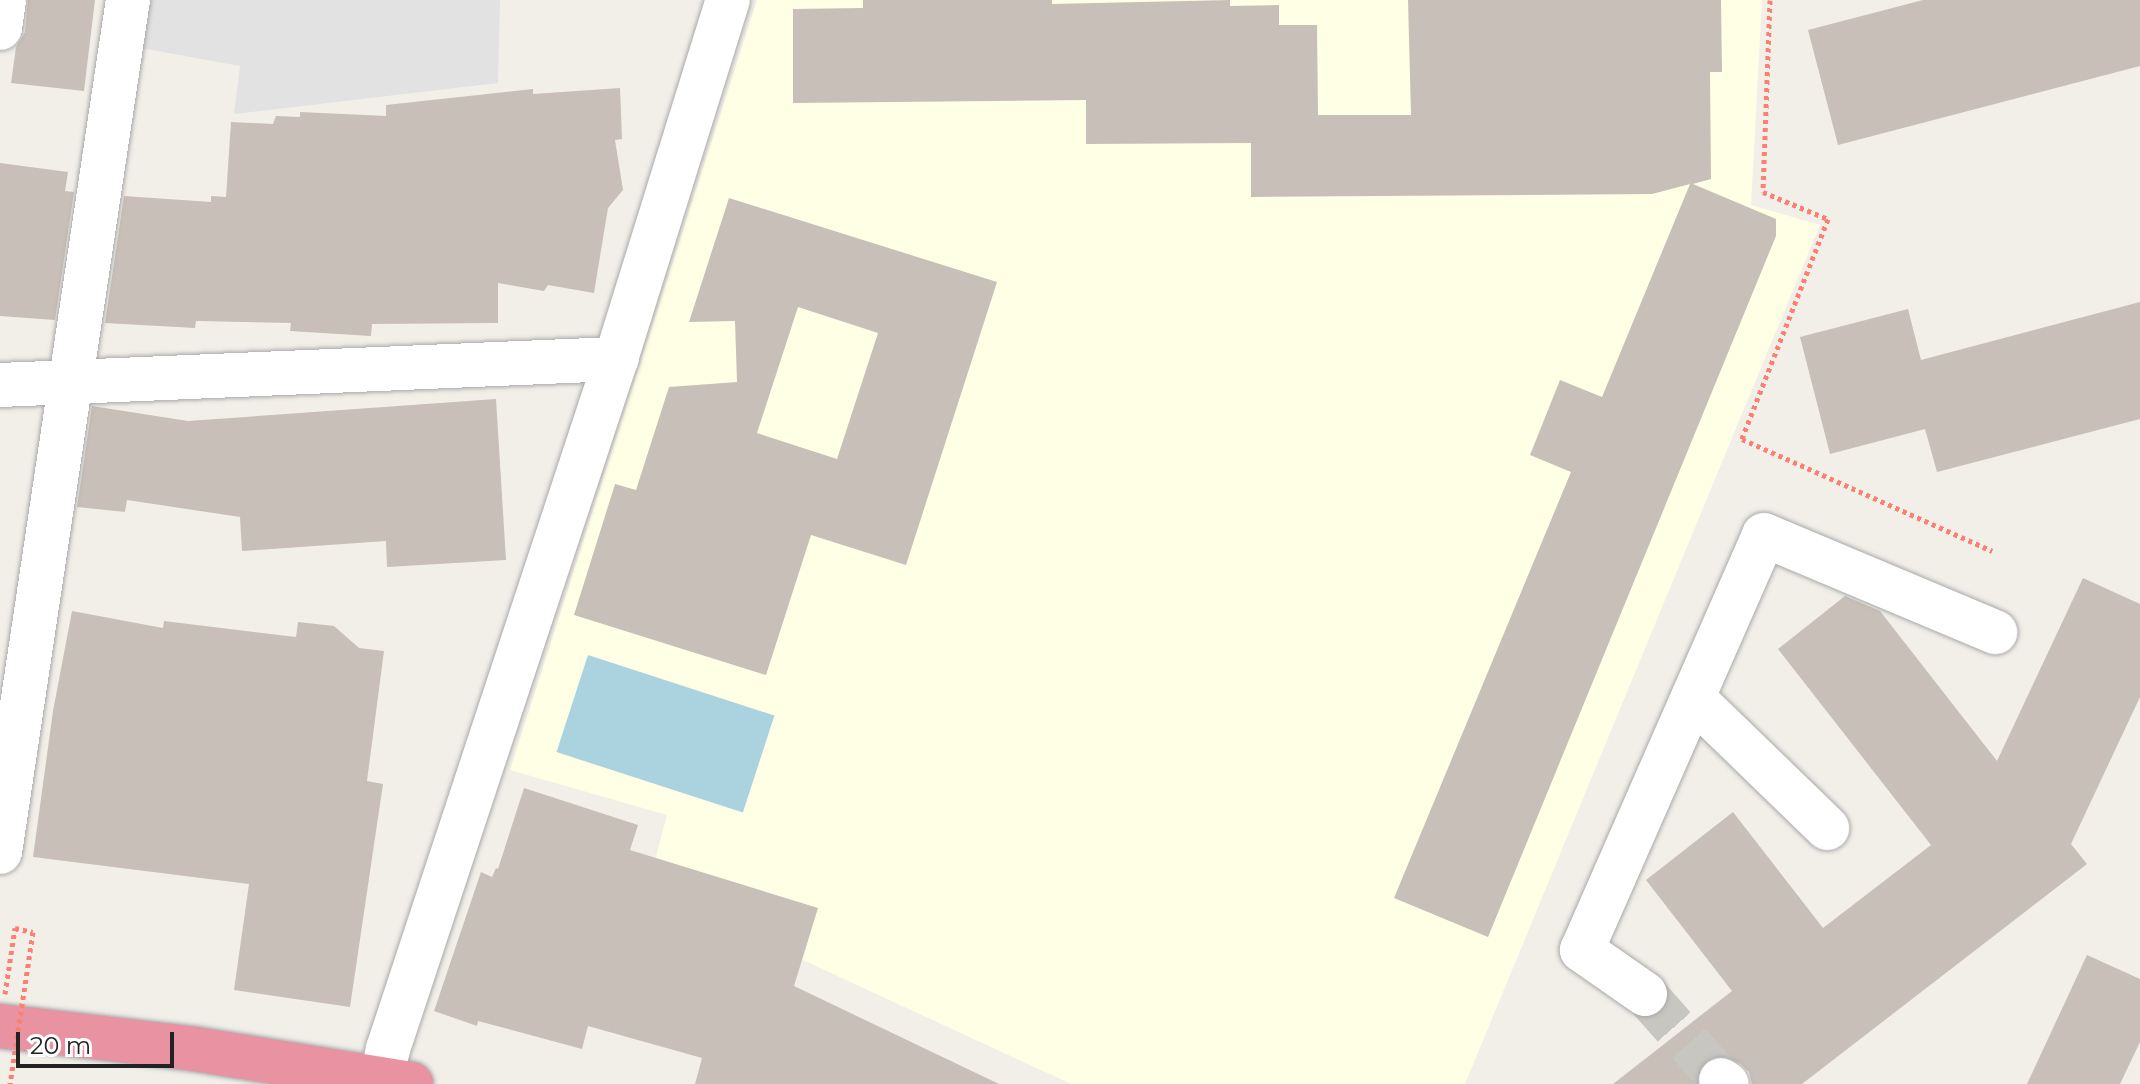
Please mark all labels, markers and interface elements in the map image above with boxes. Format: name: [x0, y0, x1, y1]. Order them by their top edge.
scale bar: [20, 1016, 178, 1066]
text: 20 m: [30, 1031, 91, 1060]

